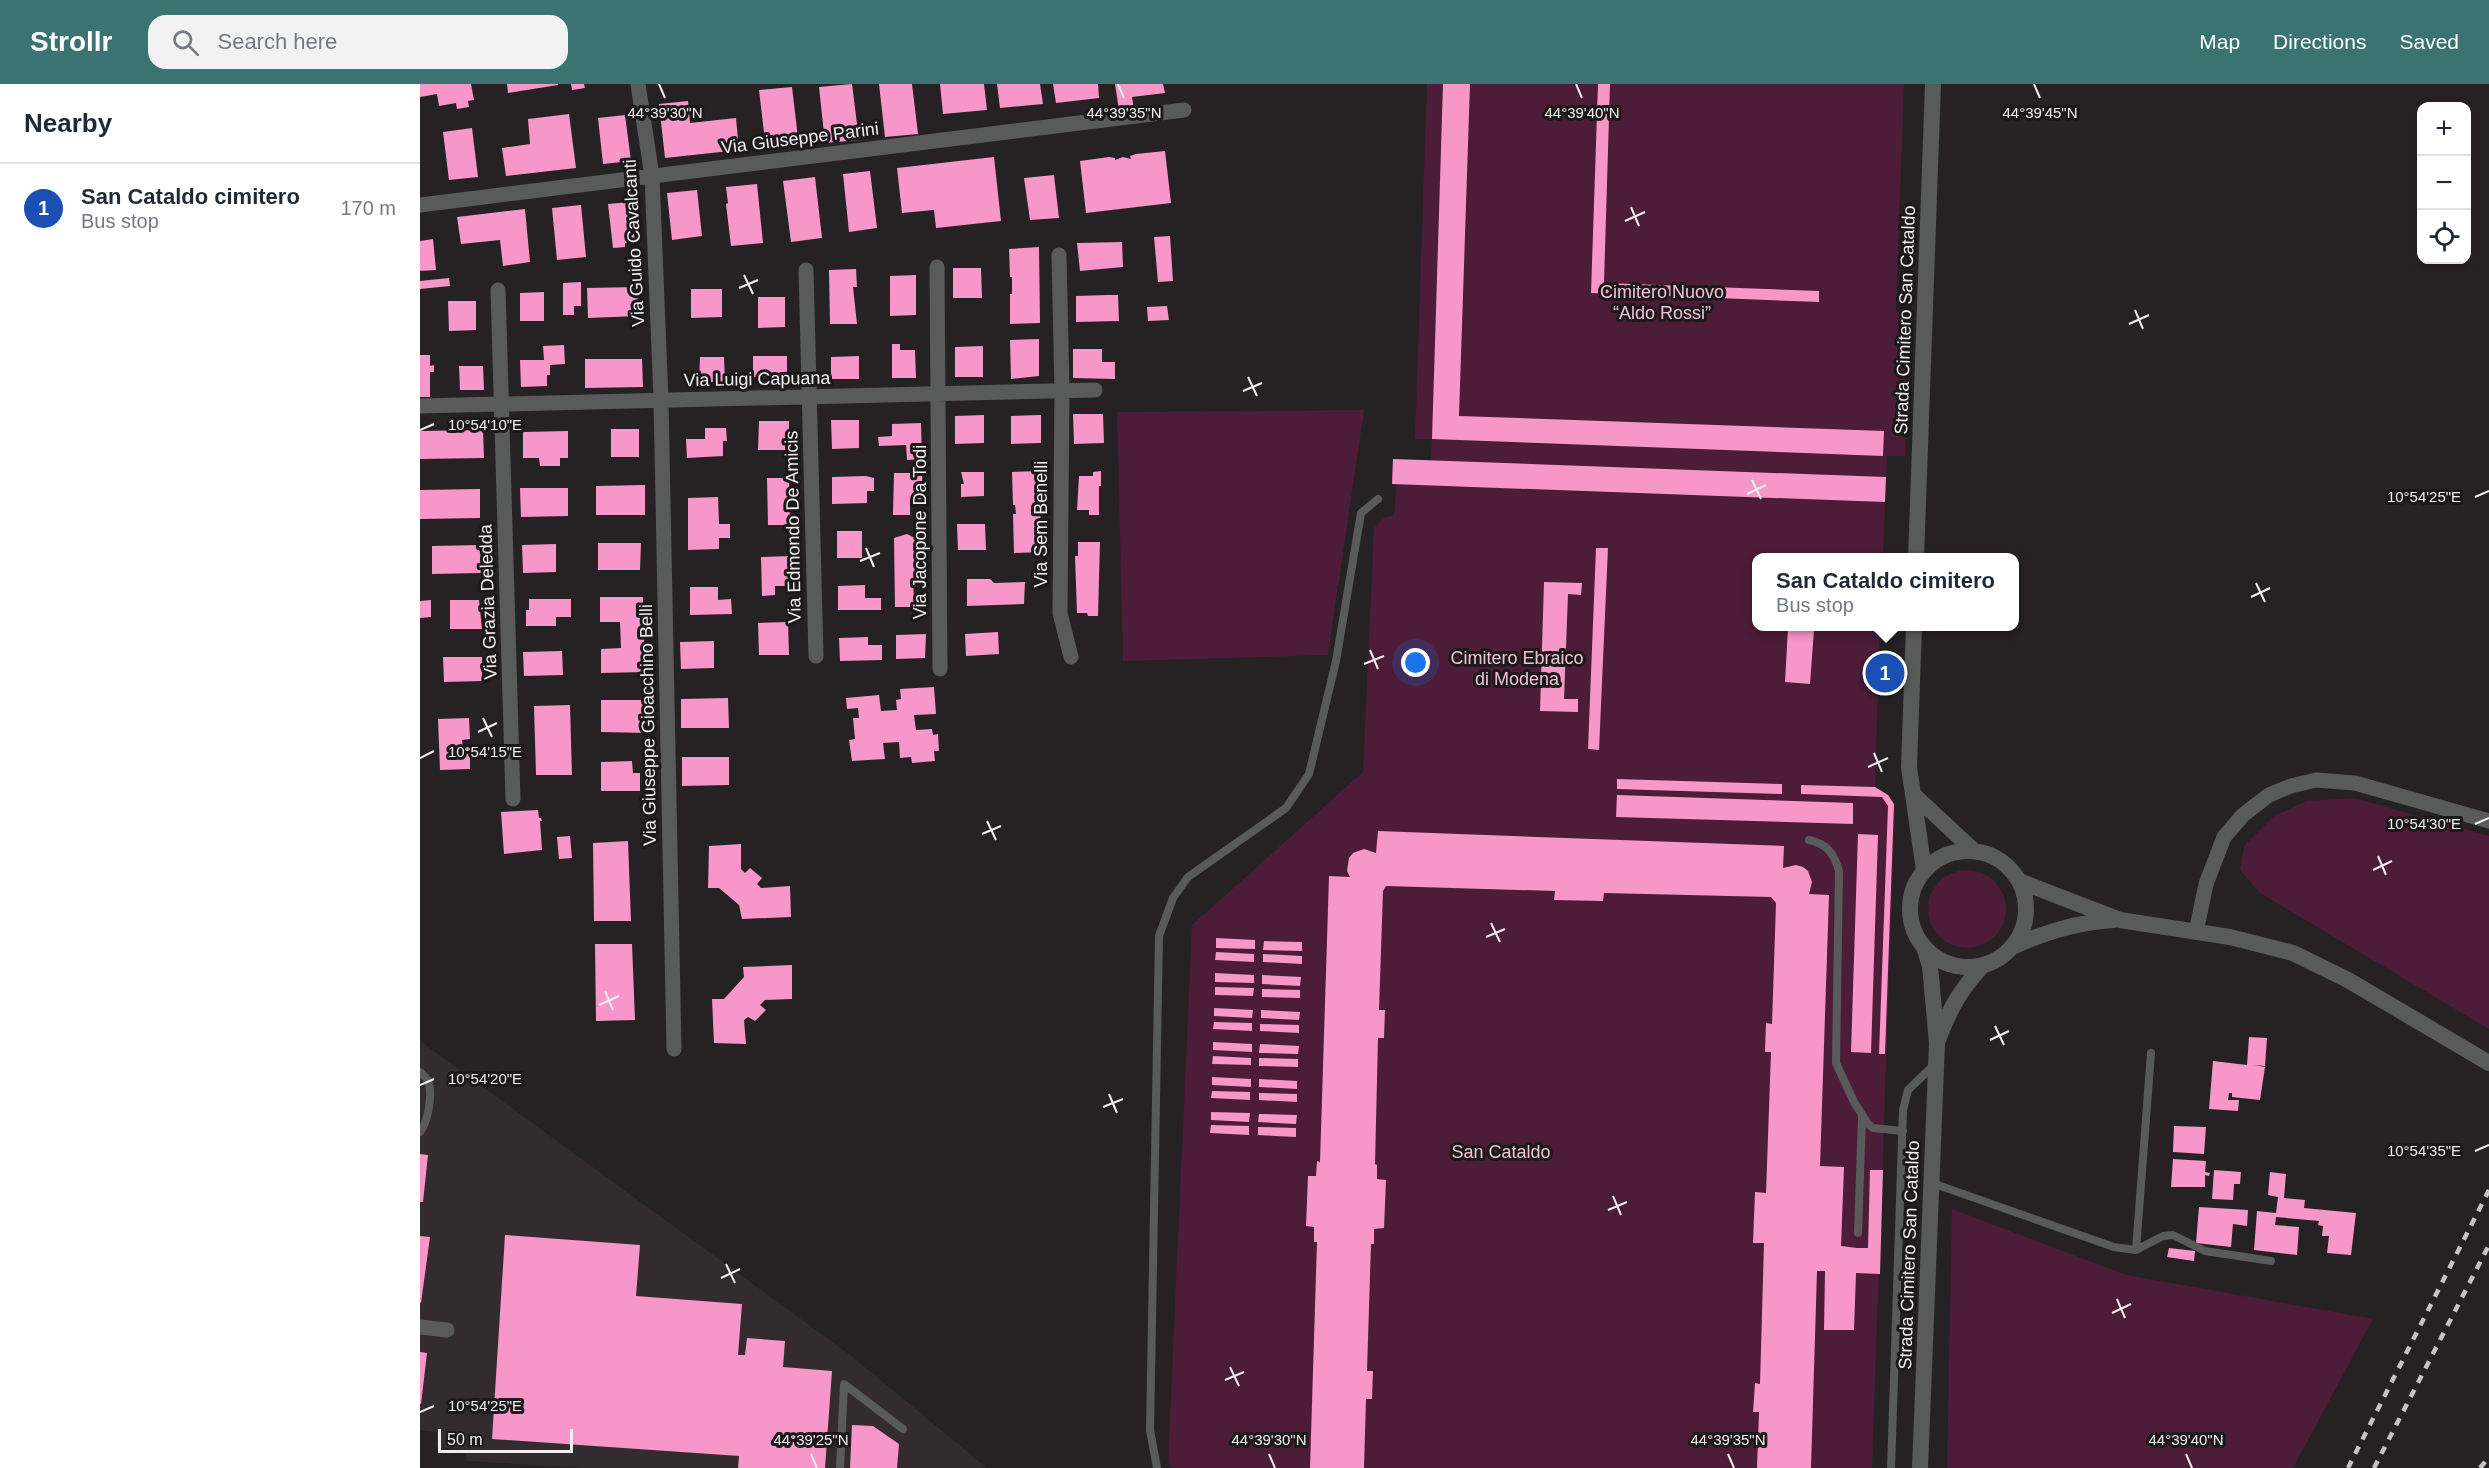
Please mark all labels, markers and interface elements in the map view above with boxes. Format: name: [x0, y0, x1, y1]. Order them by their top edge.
search box: [148, 15, 568, 69]
text: Strollr: [30, 26, 112, 57]
icon: search: [169, 26, 202, 59]
text: Search here: [217, 29, 337, 54]
text: Map: [2199, 30, 2240, 53]
text: Directions: [2273, 30, 2366, 53]
text: Saved: [2399, 30, 2459, 53]
map controls: [2417, 102, 2471, 264]
button: +: [2417, 102, 2471, 156]
text: 44°39'30"N: [627, 104, 703, 121]
text: 44°39'35"N: [1086, 104, 1162, 121]
text: 44°39'40"N: [1544, 104, 1620, 121]
text: 44°39'45"N: [2002, 104, 2078, 121]
text: Nearby: [24, 108, 112, 138]
street label: Via Giuseppe Parini: [720, 118, 880, 158]
button: −: [2417, 156, 2471, 210]
street label: Via Guido Cavalcanti: [620, 159, 648, 327]
text: San Cataldo cimitero: [81, 184, 300, 209]
text: 1: [38, 197, 49, 219]
text: 170 m: [340, 197, 396, 219]
street label: Strada Cimitero San Cataldo: [1891, 205, 1919, 435]
text: Bus stop: [81, 210, 159, 232]
button: locate: [2417, 210, 2471, 264]
park label: Cimitero Nuovo “Aldo Rossi”: [1600, 282, 1724, 323]
street label: Via Luigi Capuana: [683, 368, 832, 390]
text: 10°54'10"E: [448, 416, 522, 433]
street label: Via Edmondo De Amicis: [781, 430, 805, 624]
street label: Via Jacopone Da Todi: [910, 445, 930, 619]
street label: Via Sem Benelli: [1031, 461, 1051, 587]
text: 10°54'25"E: [2387, 488, 2461, 505]
street label: Via Grazia Deledda: [475, 523, 501, 680]
popup: [1752, 553, 2019, 631]
text: San Cataldo cimitero: [1776, 568, 1995, 593]
text: Bus stop: [1776, 594, 1854, 616]
street label: Via Giuseppe Gioacchino Belli: [636, 604, 660, 846]
your location: [1401, 648, 1430, 677]
park label: Cimitero Ebraico di Modena: [1450, 648, 1584, 689]
pin: 1: [1866, 650, 1904, 696]
text: 10°54'15"E: [448, 743, 522, 760]
text: 10°54'30"E: [2387, 815, 2461, 832]
text: 10°54'20"E: [448, 1070, 522, 1087]
street label: Strada Cimitero San Cataldo: [1895, 1140, 1923, 1370]
park label: San Cataldo: [1451, 1142, 1551, 1162]
text: 10°54'35"E: [2387, 1142, 2461, 1159]
text: 10°54'25"E: [448, 1397, 522, 1414]
scale bar: [438, 1426, 573, 1454]
text: 50 m: [447, 1431, 483, 1448]
text: 44°39'25"N: [773, 1431, 849, 1448]
text: 44°39'30"N: [1231, 1431, 1307, 1448]
text: 44°39'35"N: [1690, 1431, 1766, 1448]
text: 44°39'40"N: [2148, 1431, 2224, 1448]

